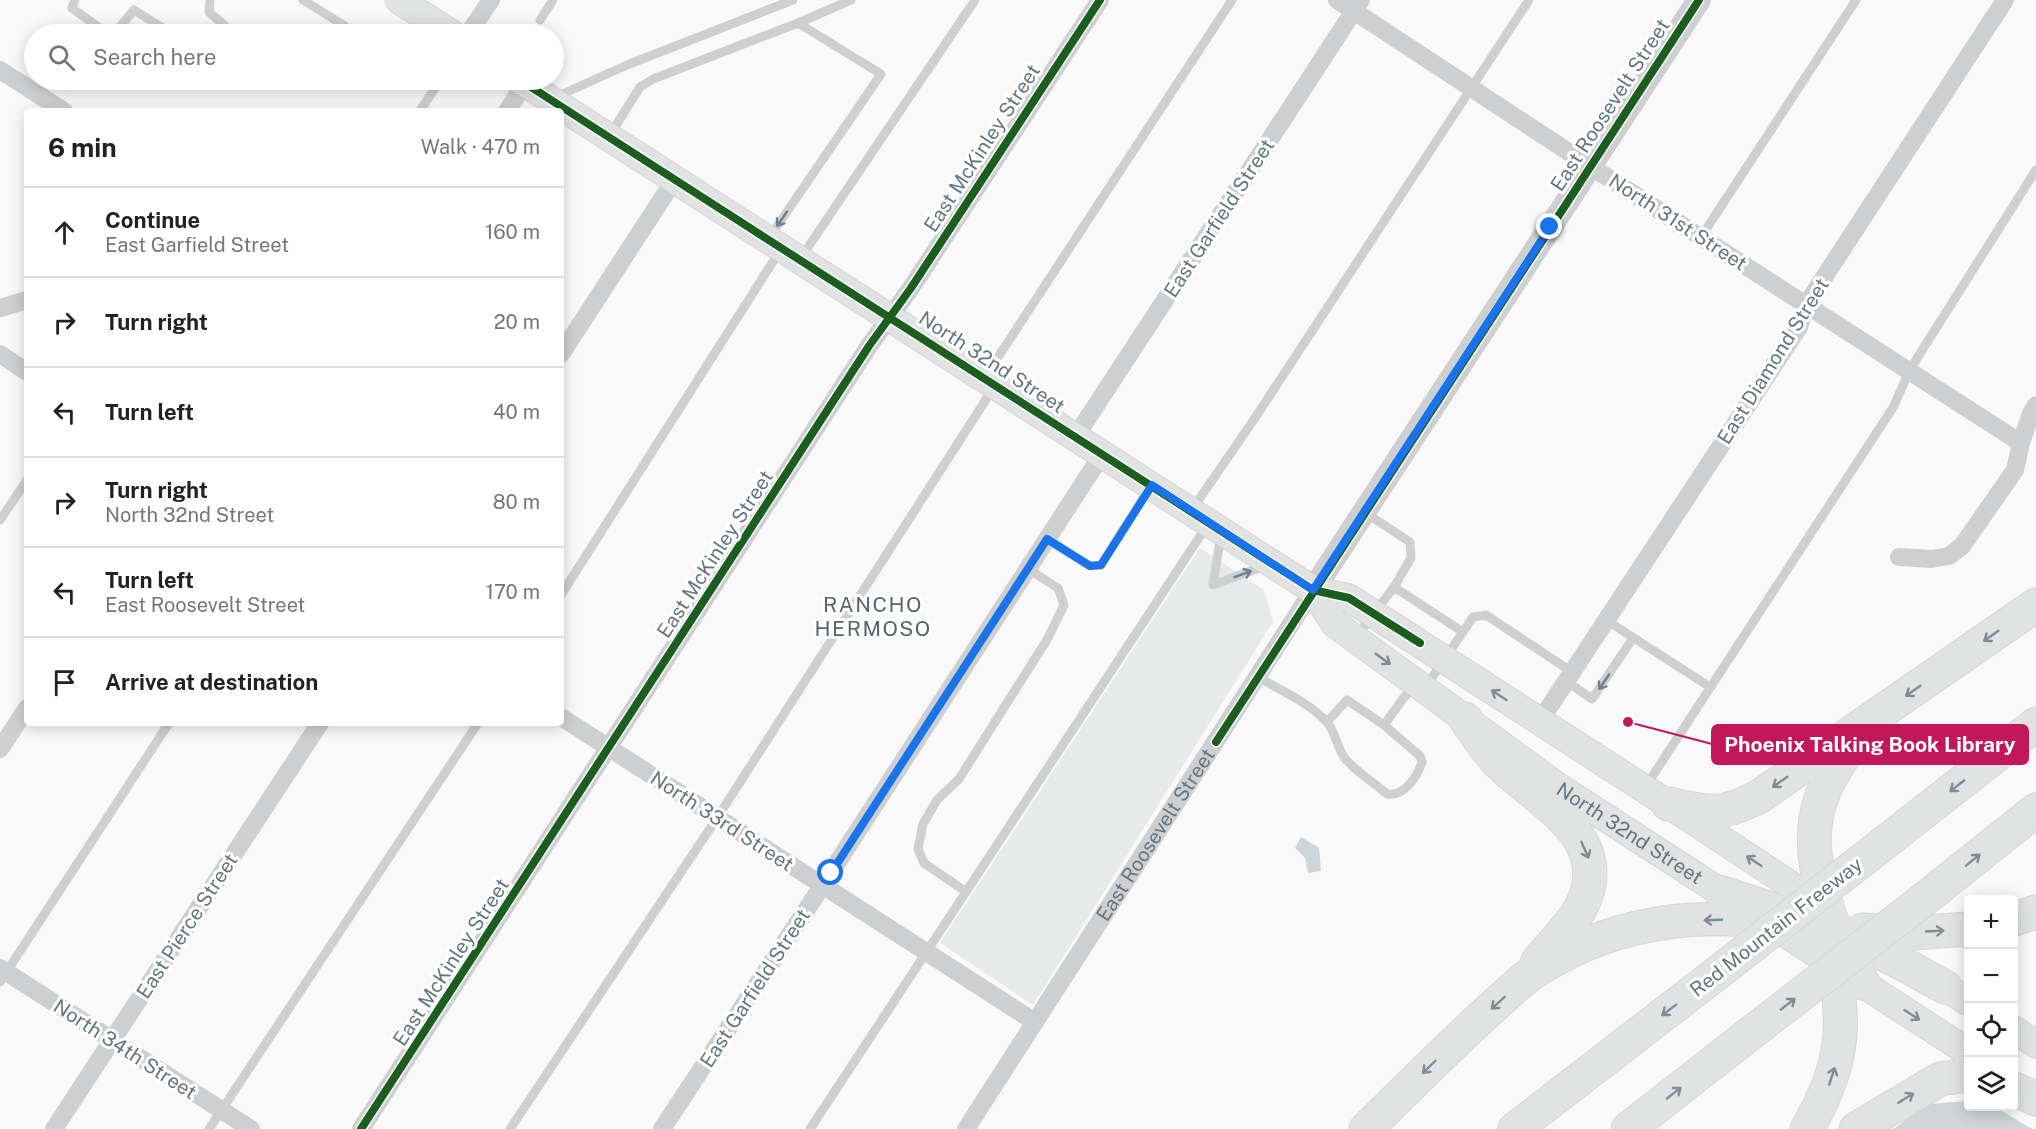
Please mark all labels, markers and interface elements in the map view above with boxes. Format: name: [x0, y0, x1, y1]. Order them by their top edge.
street label: East Roosevelt Street: [1545, 14, 1675, 196]
search box: [24, 24, 564, 90]
icon: search: [45, 41, 78, 74]
text: Search here: [93, 44, 217, 70]
street label: East McKinley Street: [919, 60, 1045, 236]
text: 6 min: [48, 132, 117, 163]
street label: East Garfield Street: [1159, 134, 1279, 302]
text: Walk · 470 m: [421, 135, 540, 159]
street label: North 31st Street: [1605, 168, 1751, 276]
text: Continue: [105, 207, 200, 233]
one-way arrow: [776, 210, 788, 227]
route end: [1536, 213, 1562, 239]
icon: ahead: [48, 216, 81, 249]
text: 160 m: [485, 220, 540, 244]
text: East Garfield Street: [105, 233, 289, 257]
street label: East Diamond Street: [1712, 274, 1834, 448]
icon: right: [48, 306, 81, 339]
street label: North 32nd Street: [915, 306, 1069, 418]
text: Turn right: [105, 309, 208, 335]
text: 20 m: [494, 310, 540, 334]
icon: left: [48, 396, 81, 429]
text: Turn left: [105, 399, 194, 425]
text: 40 m: [493, 400, 540, 424]
street label: East McKinley Street: [652, 466, 778, 642]
text: Turn right: [105, 477, 208, 503]
icon: right: [48, 486, 81, 519]
text: 80 m: [493, 490, 540, 514]
text: North 32nd Street: [105, 503, 274, 527]
text: Turn left: [105, 567, 194, 593]
one-way arrow: [1233, 568, 1252, 579]
icon: left: [48, 576, 81, 609]
text: 170 m: [486, 580, 540, 604]
district label: RANCHO HERMOSO: [814, 592, 932, 641]
text: East Roosevelt Street: [105, 593, 305, 617]
one-way arrow: [1984, 630, 2000, 642]
one-way arrow: [1375, 653, 1391, 666]
icon: arrive: [48, 666, 81, 699]
text: Arrive at destination: [105, 669, 318, 695]
one-way arrow: [1598, 673, 1610, 689]
one-way arrow: [1906, 685, 1922, 697]
one-way arrow: [1492, 689, 1508, 701]
callout: Phoenix Talking Book Library: [1712, 725, 2028, 764]
text: Phoenix Talking Book Library: [1724, 732, 2016, 757]
street label: East Roosevelt Street: [1091, 744, 1220, 926]
street label: North 33rd Street: [646, 766, 798, 876]
one-way arrow: [1772, 776, 1788, 788]
street label: North 32nd Street: [1552, 777, 1707, 889]
one-way arrow: [1949, 779, 1965, 792]
one-way arrow: [1580, 841, 1591, 859]
street label: East Pierce Street: [131, 849, 243, 1003]
street label: Red Mountain Freeway: [1685, 852, 1867, 1002]
one-way arrow: [1746, 854, 1763, 866]
one-way arrow: [1964, 854, 1980, 867]
route start: [817, 859, 843, 885]
street label: East McKinley Street: [388, 874, 514, 1050]
map controls: [1964, 895, 2018, 1111]
button: +: [1964, 895, 2018, 949]
street label: East Garfield Street: [695, 904, 815, 1072]
one-way arrow: [1703, 914, 1723, 925]
one-way arrow: [1925, 926, 1945, 937]
button: −: [1964, 949, 2018, 1003]
street label: North 34th Street: [49, 994, 201, 1104]
one-way arrow: [1491, 996, 1506, 1010]
one-way arrow: [1780, 998, 1796, 1011]
one-way arrow: [1662, 1003, 1678, 1016]
button: locate: [1964, 1003, 2018, 1057]
one-way arrow: [1903, 1010, 1920, 1022]
button: layers: [1964, 1057, 2018, 1111]
one-way arrow: [1422, 1060, 1437, 1074]
one-way arrow: [1827, 1067, 1838, 1086]
one-way arrow: [1666, 1087, 1682, 1100]
one-way arrow: [1897, 1092, 1914, 1104]

